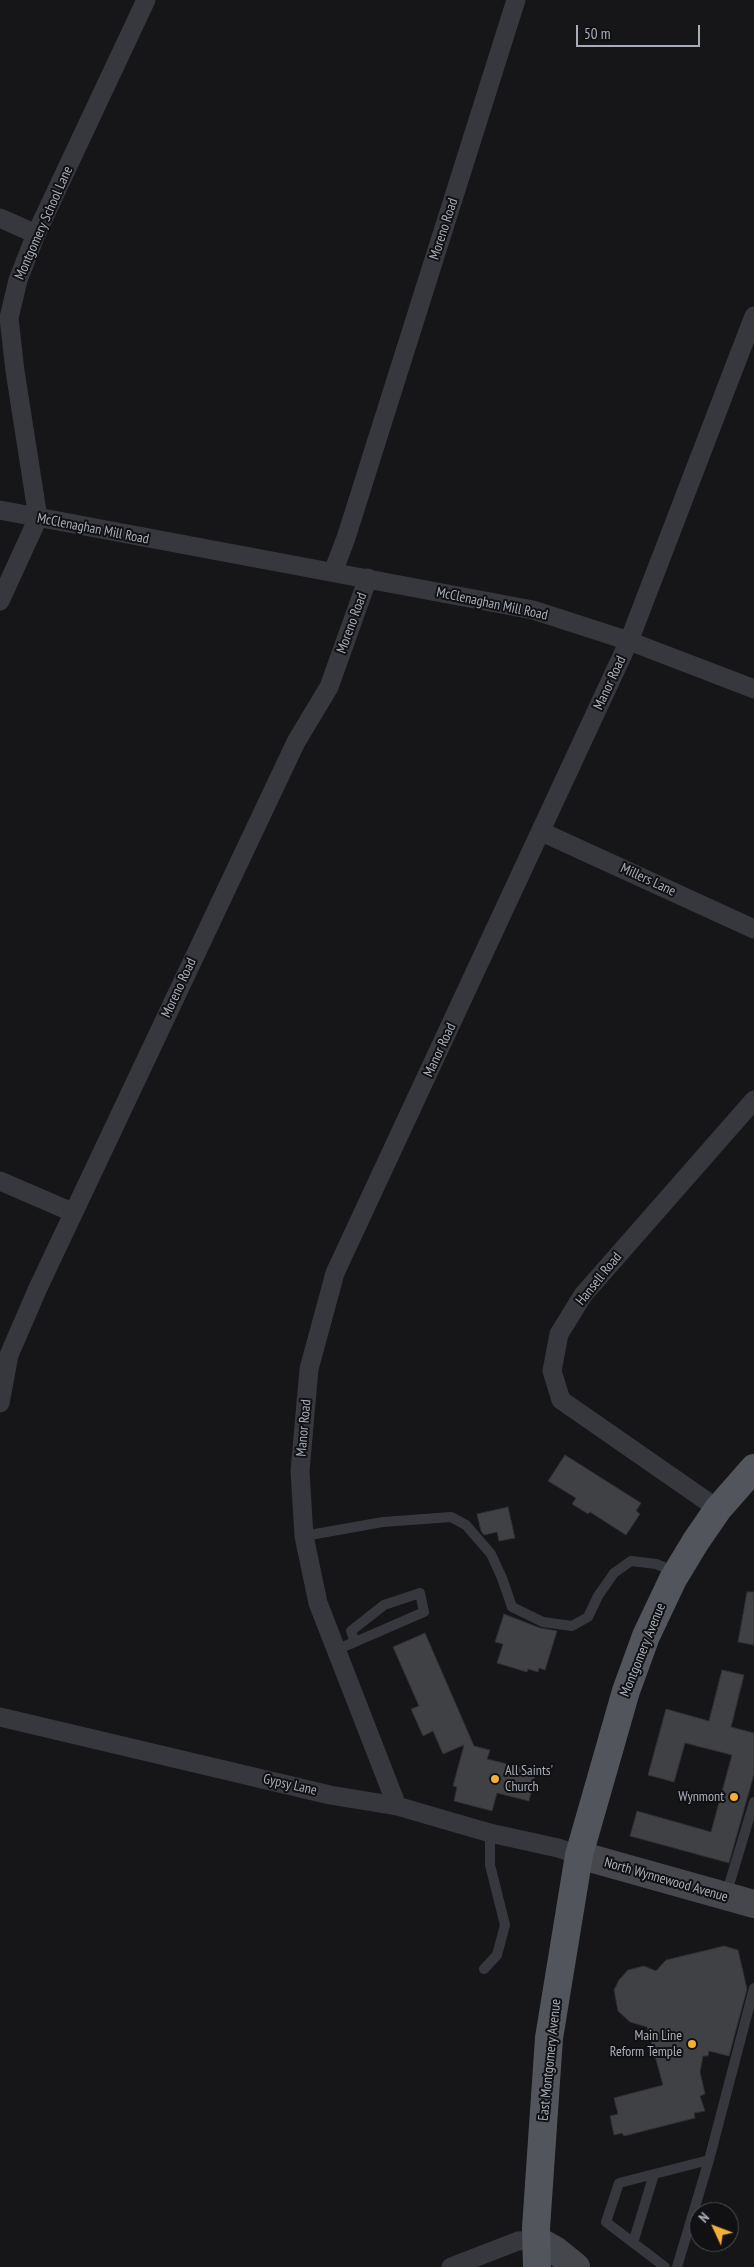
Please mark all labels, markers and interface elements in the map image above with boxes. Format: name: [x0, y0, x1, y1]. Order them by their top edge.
scale bar: [579, 15, 703, 47]
text: 50 m: [584, 24, 610, 43]
street label: Montgomery School Lane: [11, 164, 77, 282]
street label: Moreno Road: [426, 196, 462, 262]
street label: McClenaghan Mill Road: [36, 510, 150, 548]
street label: McClenaghan Mill Road: [435, 584, 549, 624]
street label: Moreno Road: [333, 590, 371, 656]
street label: Manor Road: [590, 653, 630, 713]
street label: Millers Lane: [618, 860, 678, 900]
street label: Moreno Road: [158, 956, 200, 1020]
street label: Manor Road: [420, 1020, 460, 1080]
street label: Hansell Road: [573, 1249, 625, 1309]
street label: Manor Road: [293, 1399, 315, 1457]
street label: Montgomery Avenue: [617, 1601, 669, 1699]
place label: All Saints' Church: [505, 1763, 553, 1795]
street label: Gypsy Lane: [262, 1771, 318, 1799]
marker: All Saints' Church: [489, 1773, 501, 1785]
place label: Wynmont: [678, 1789, 724, 1805]
marker: Wynmont: [728, 1791, 740, 1803]
street label: North Wynnewood Avenue: [602, 1854, 730, 1906]
street label: East Montgomery Avenue: [535, 1998, 565, 2122]
place label: Main Line Reform Temple: [610, 2028, 682, 2060]
marker: Main Line Reform Temple: [686, 2038, 698, 2050]
north arrow: [689, 2202, 739, 2252]
text: N: [695, 2209, 713, 2226]

